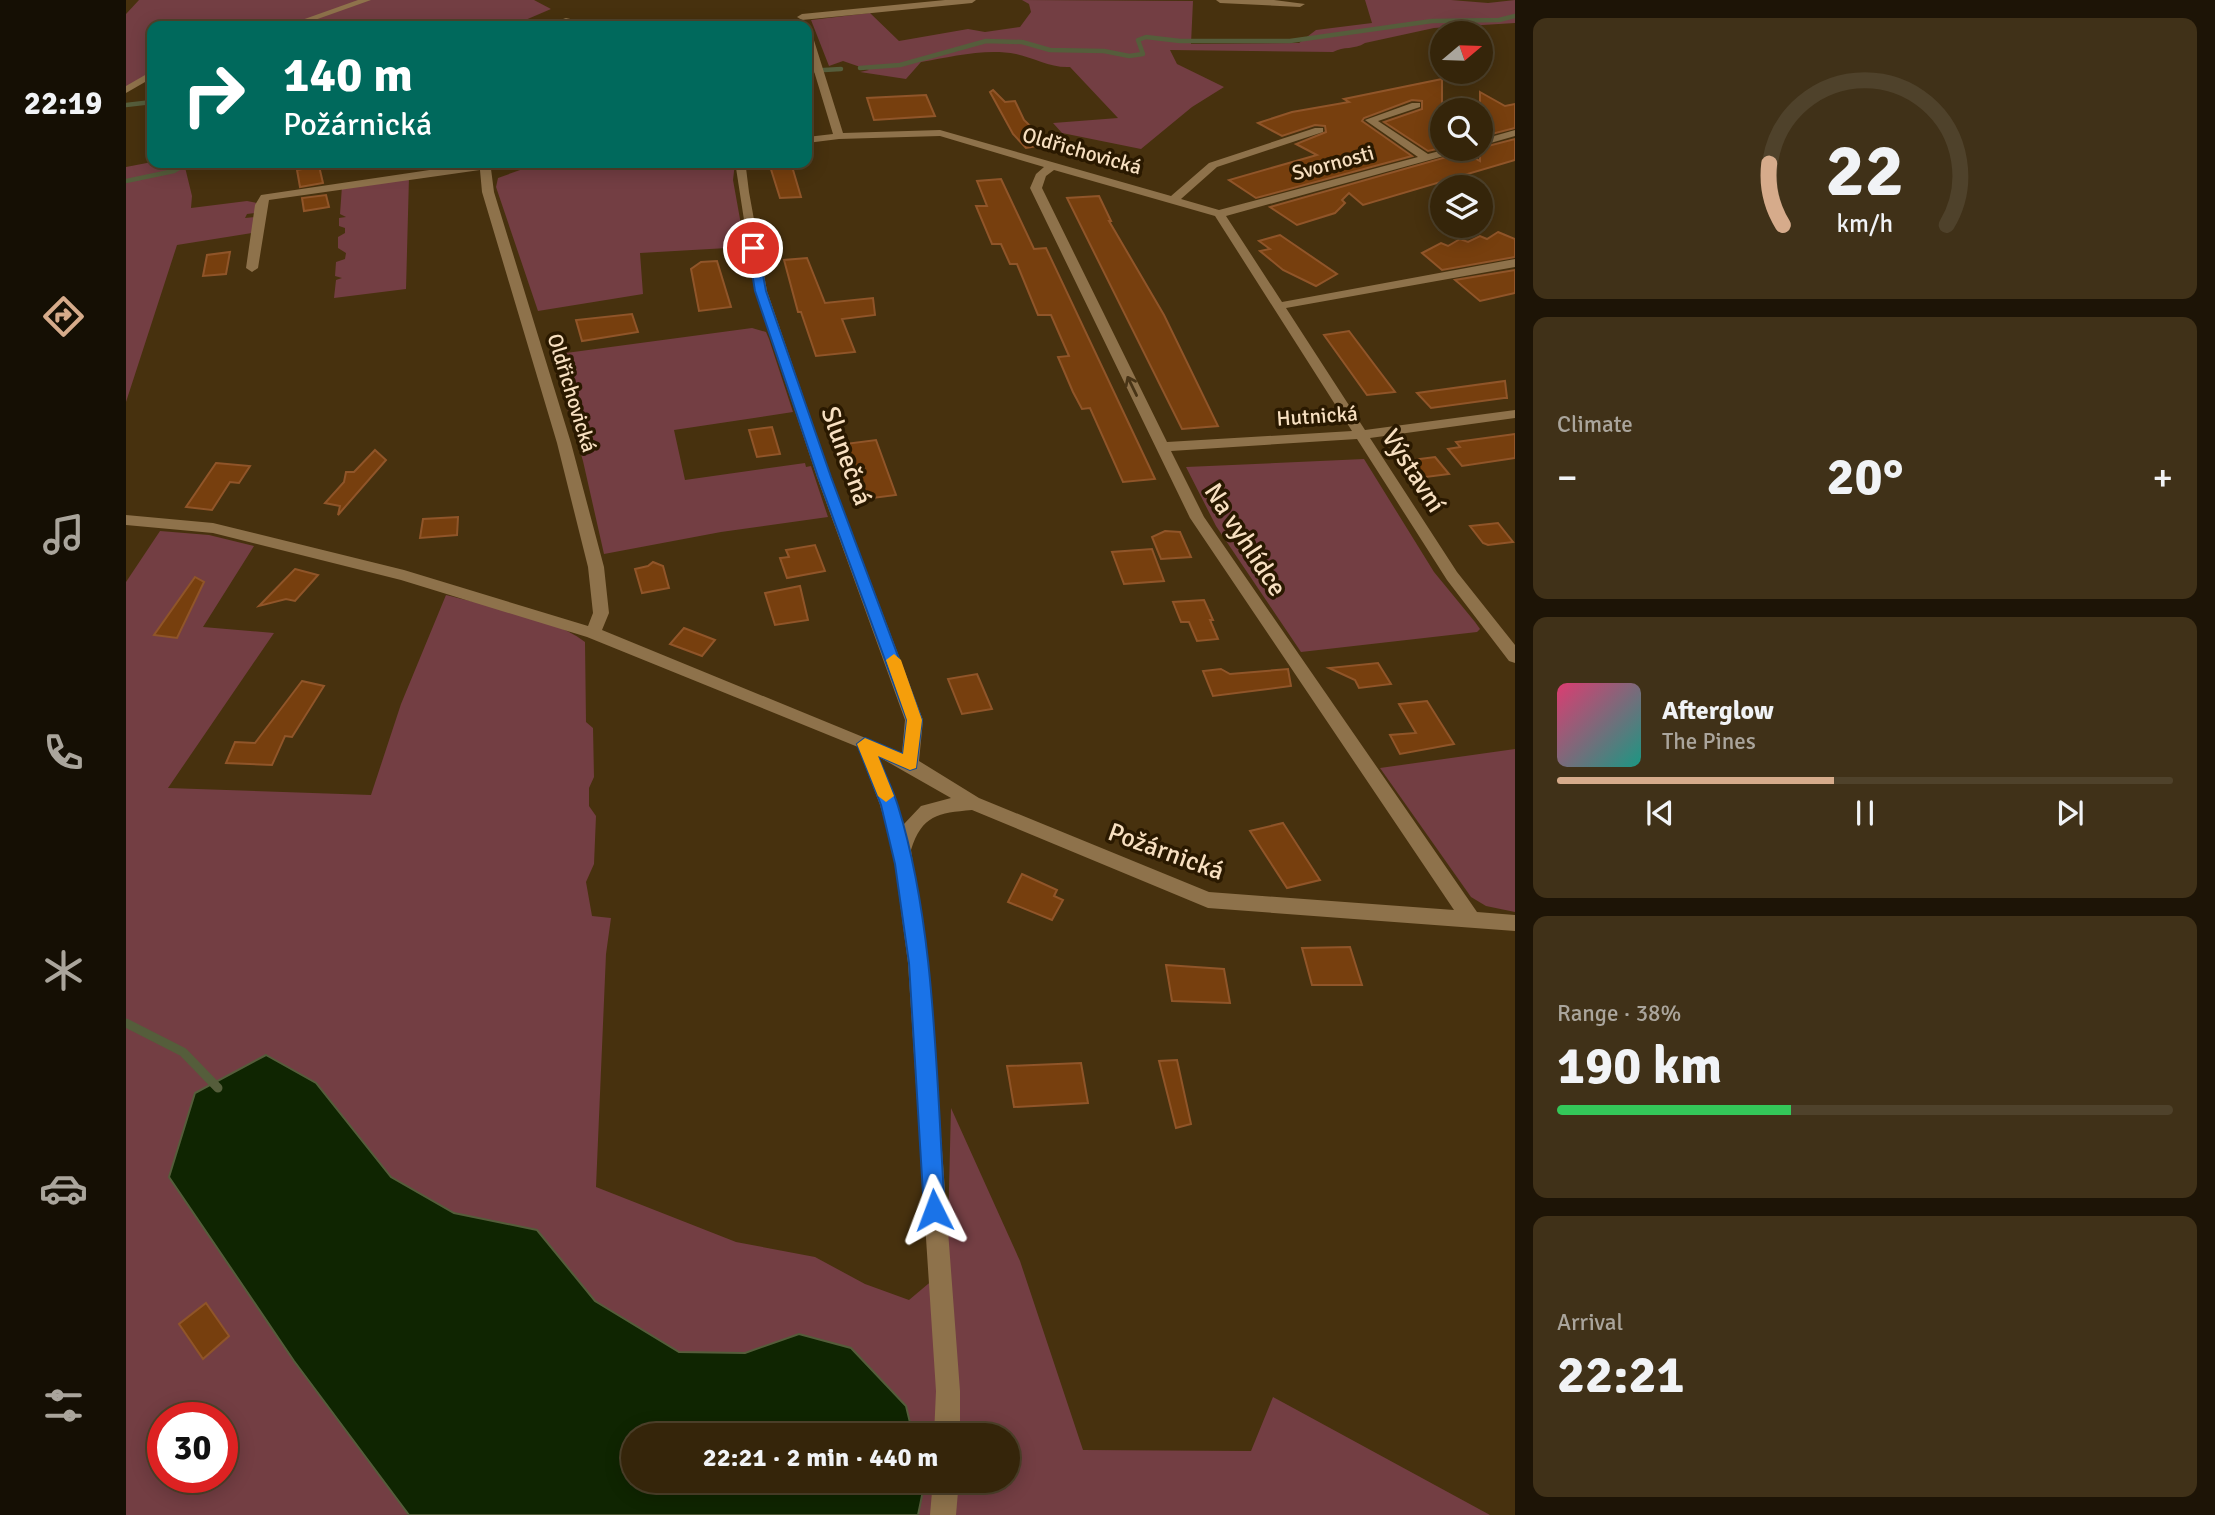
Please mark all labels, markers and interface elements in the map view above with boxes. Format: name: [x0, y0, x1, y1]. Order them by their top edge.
north arrow: [1430, 21, 1493, 84]
map controls: [1430, 21, 1493, 238]
text: 140 m: [283, 45, 413, 105]
icon: right: [168, 49, 259, 140]
text: 22:19: [24, 84, 102, 123]
button: search: [1430, 98, 1493, 161]
text: Požárnická: [283, 105, 432, 144]
street label: Oldřichovická: [1019, 122, 1145, 180]
text: 22: [1826, 127, 1904, 216]
street label: Svornosti: [1289, 140, 1377, 186]
button: layers: [1430, 175, 1493, 238]
text: km/h: [1837, 208, 1893, 239]
pin: [723, 218, 783, 278]
icon: arrive: [734, 229, 772, 267]
icon: directions: [39, 292, 88, 341]
street label: Oldřichovická: [542, 330, 602, 456]
one-way arrow: [1125, 376, 1138, 397]
street label: Hutnická: [1276, 400, 1358, 432]
street label: Slunečná: [813, 402, 879, 510]
text: Climate: [1557, 410, 1633, 439]
street label: Výstavní: [1374, 423, 1452, 519]
text: 20°: [1827, 445, 1903, 509]
text: −: [1557, 454, 1578, 501]
text: +: [2152, 454, 2173, 501]
street label: Na vyhlídce: [1197, 478, 1293, 602]
icon: music: [39, 510, 88, 559]
text: Afterglow: [1662, 695, 1774, 727]
text: The Pines: [1662, 727, 1756, 756]
icon: phone: [39, 728, 88, 777]
icon: previous: [1641, 794, 1679, 832]
icon: pause: [1846, 794, 1884, 832]
icon: next: [2051, 794, 2089, 832]
street label: Požárnická: [1104, 816, 1228, 888]
icon: climate: [39, 946, 88, 995]
text: Range · 38%: [1557, 999, 1681, 1028]
text: 190 km: [1557, 1034, 1722, 1098]
icon: car: [39, 1164, 88, 1213]
position arrow: [897, 1173, 971, 1247]
text: Arrival: [1557, 1308, 1623, 1337]
text: 22:21: [1557, 1343, 1685, 1407]
icon: filters: [39, 1381, 88, 1430]
speed limit sign: 30: [147, 1402, 238, 1493]
text: 22:21 · 2 min · 440 m: [703, 1442, 938, 1474]

